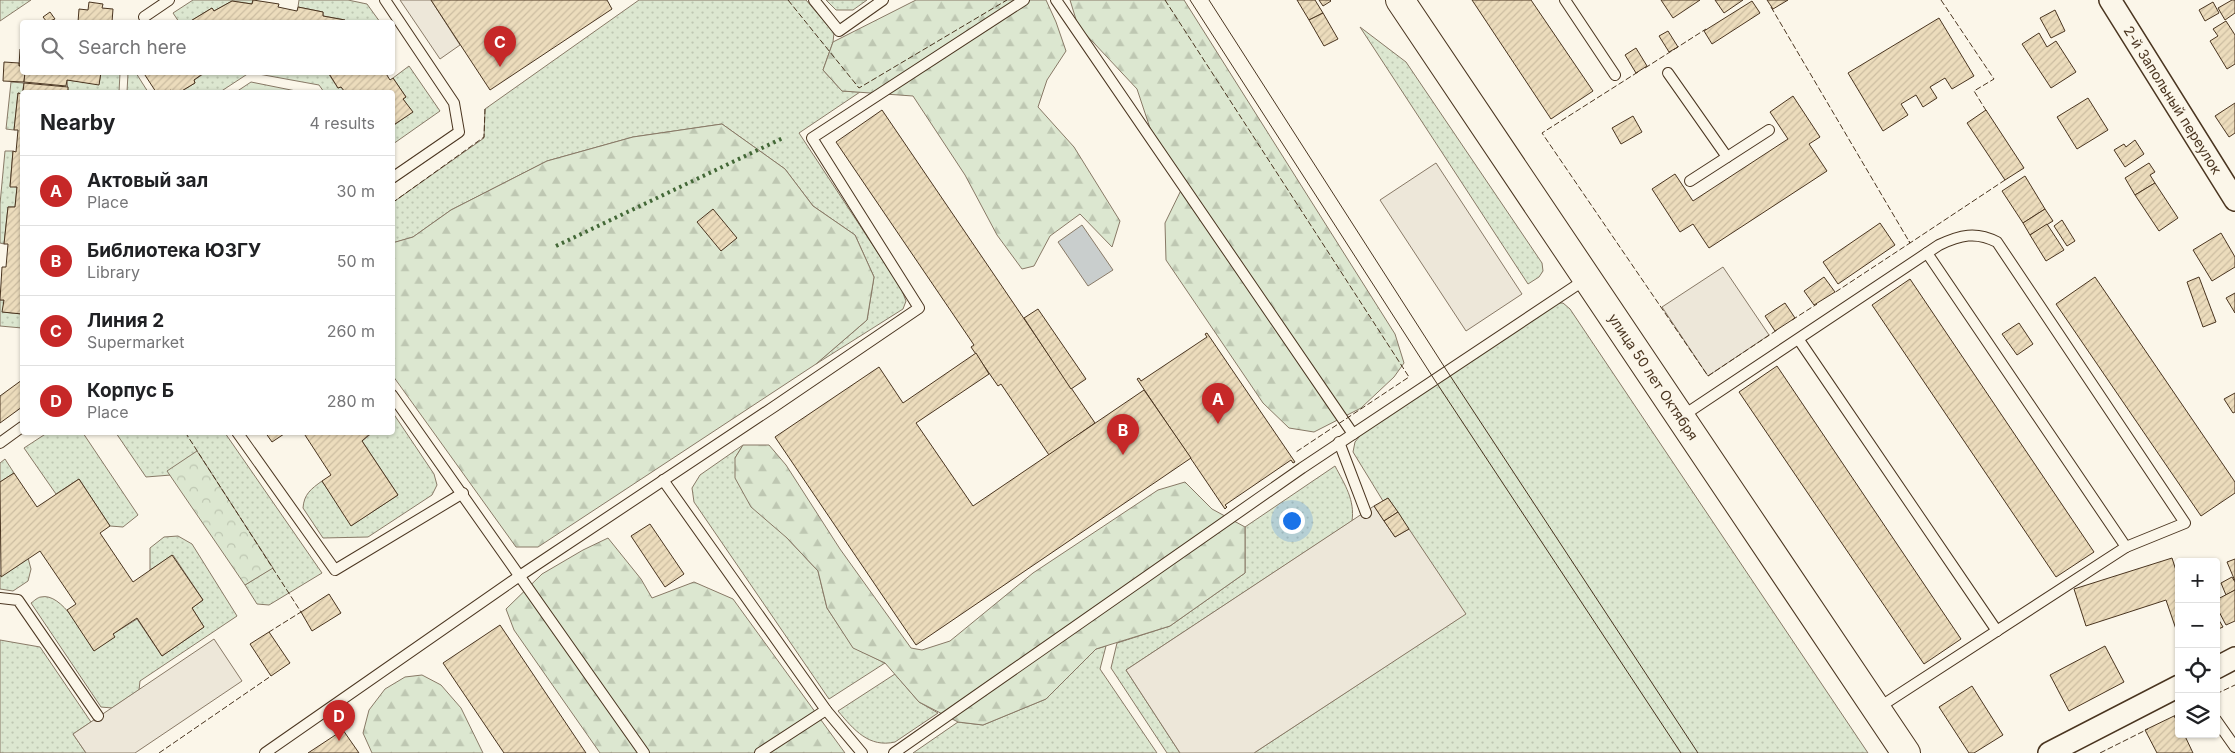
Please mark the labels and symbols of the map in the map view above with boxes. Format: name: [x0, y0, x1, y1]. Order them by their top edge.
street label: 2-й Запольный переулок: [2120, 23, 2226, 177]
pin: C: [484, 26, 516, 67]
street label: улица 50 лет Октября: [1605, 310, 1702, 443]
pin: A: [1202, 383, 1234, 424]
pin: B: [1107, 414, 1139, 455]
your location: [1279, 508, 1305, 534]
pin: D: [323, 700, 355, 741]

